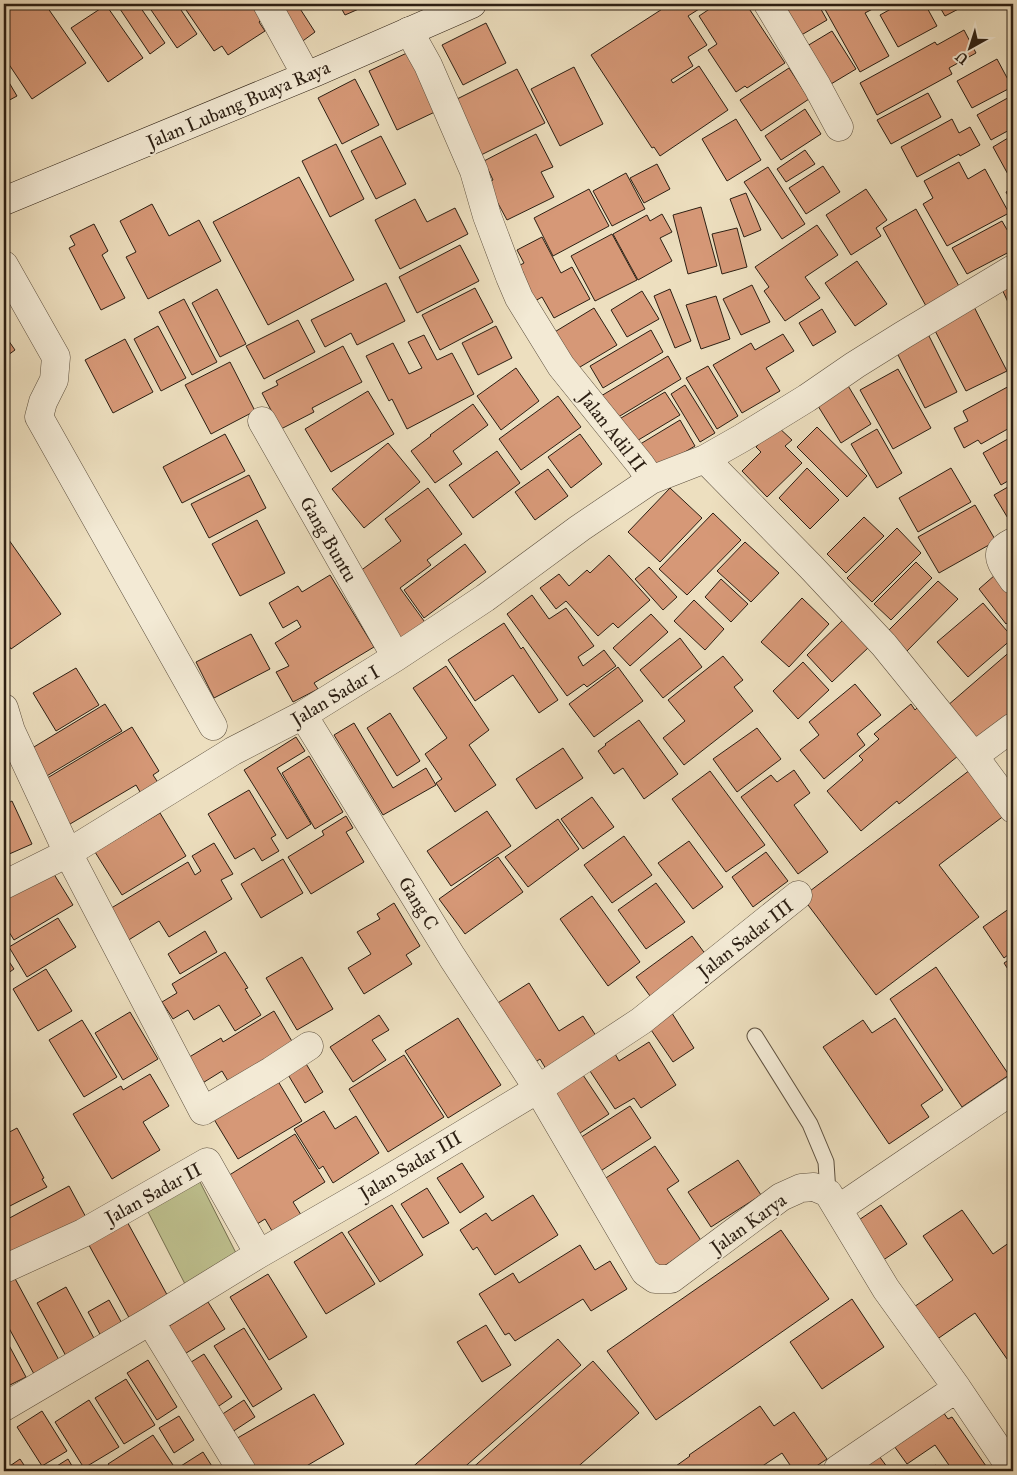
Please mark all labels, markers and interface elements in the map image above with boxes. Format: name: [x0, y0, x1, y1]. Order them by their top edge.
north arrow: [944, 22, 994, 72]
text: U: [952, 47, 972, 68]
street label: Jalan Lubang Buaya Raya: [141, 55, 335, 155]
street label: Jalan Adil II: [572, 385, 651, 477]
street label: Gang Buntu: [294, 492, 362, 587]
street label: Jalan Sadar I: [285, 660, 384, 733]
street label: Gang C: [393, 873, 444, 935]
street label: Jalan Sadar III: [691, 894, 798, 985]
street label: Jalan Sadar III: [353, 1126, 466, 1207]
street label: Jalan Sadar II: [99, 1157, 206, 1231]
street label: Jalan Karya: [704, 1188, 792, 1261]

